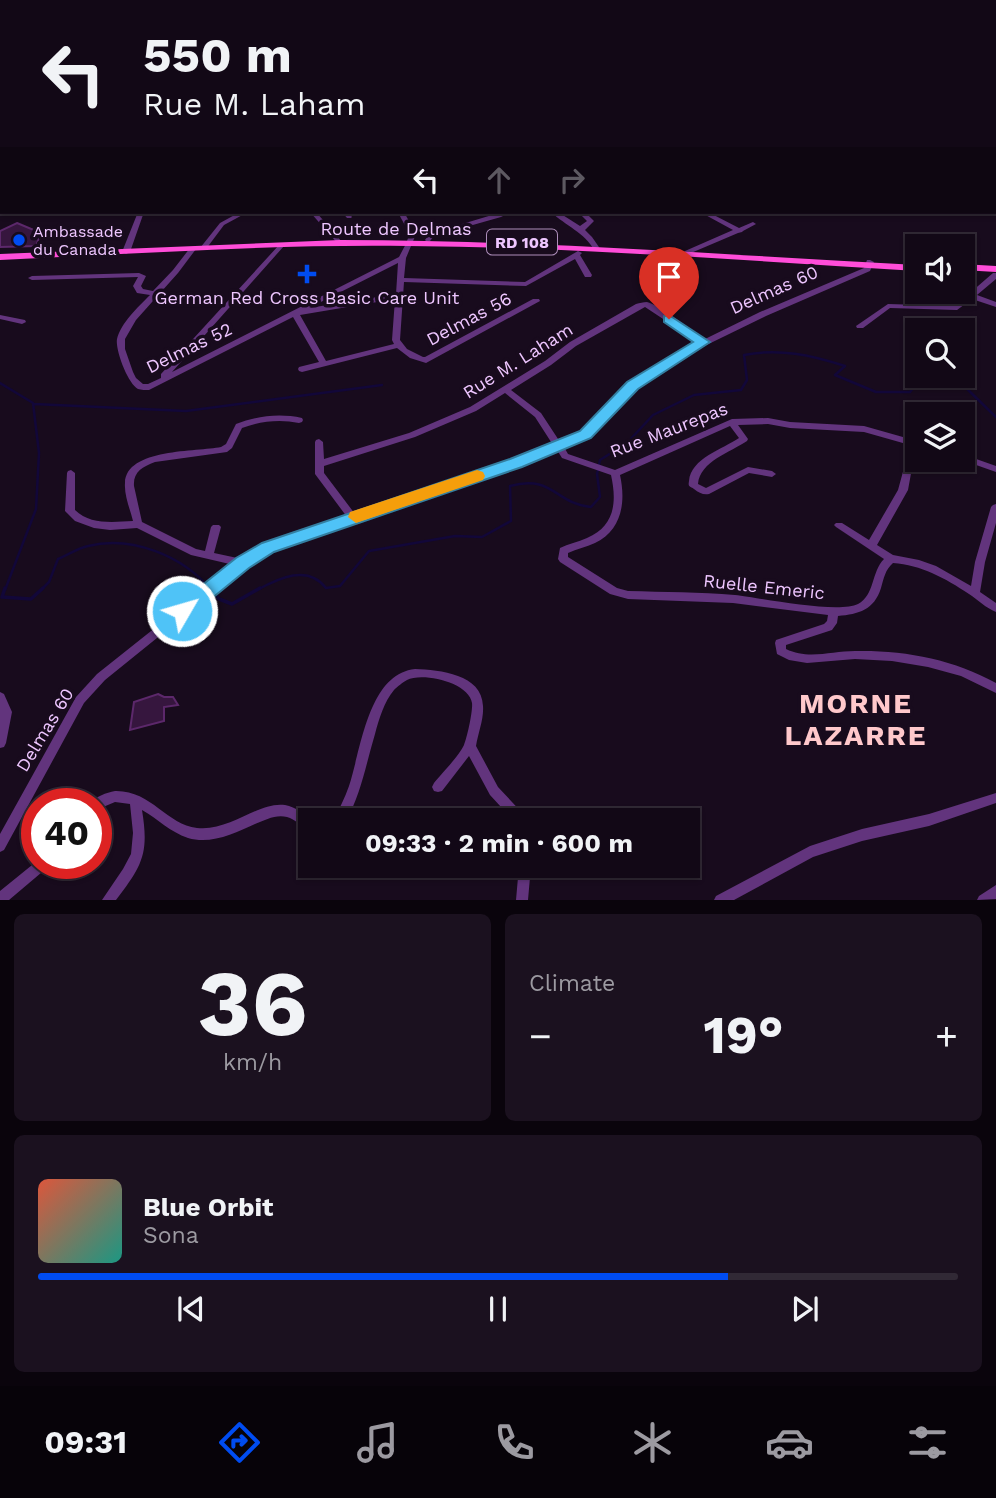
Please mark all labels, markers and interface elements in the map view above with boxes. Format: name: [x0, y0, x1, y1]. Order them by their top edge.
text: 550 m: [143, 26, 292, 84]
icon: left: [28, 28, 119, 119]
text: Rue M. Laham: [143, 85, 365, 123]
icon: left: [407, 161, 445, 199]
icon: ahead: [480, 161, 518, 199]
icon: right: [553, 161, 591, 199]
street label: Route de Delmas: [320, 218, 472, 239]
place label: Ambassade du Canada: [33, 222, 123, 259]
road number: RD 108: [487, 230, 557, 254]
marker: Ambassade du Canada: [11, 232, 27, 248]
map controls: [905, 234, 975, 472]
button: sound: [905, 234, 975, 304]
pin: [639, 247, 699, 319]
icon: arrive: [650, 258, 688, 296]
street label: Delmas 60: [727, 261, 821, 318]
marker: German Red Cross Basic Care Unit: [297, 264, 317, 284]
place label: German Red Cross Basic Care Unit: [155, 287, 460, 308]
street label: Delmas 56: [423, 287, 515, 350]
street label: Delmas 52: [142, 318, 235, 377]
button: search: [905, 318, 975, 388]
street label: Rue M. Laham: [459, 319, 576, 403]
street label: Rue Maurepas: [607, 397, 731, 462]
button: layers: [905, 402, 975, 472]
street label: Ruelle Emeric: [702, 570, 826, 603]
position arrow: [145, 574, 219, 648]
street label: Delmas 60: [11, 684, 78, 775]
district label: MORNE LAZARRE: [785, 687, 927, 752]
speed limit sign: 40: [21, 788, 112, 879]
text: 09:33 · 2 min · 600 m: [365, 828, 633, 858]
text: 36: [197, 950, 308, 1057]
text: Climate: [529, 970, 615, 997]
text: 19°: [703, 1005, 784, 1066]
text: −: [529, 1014, 552, 1058]
text: +: [935, 1014, 958, 1058]
text: km/h: [223, 1049, 282, 1076]
text: Blue Orbit: [143, 1192, 273, 1222]
text: Sona: [143, 1222, 199, 1249]
icon: previous: [172, 1290, 210, 1328]
icon: pause: [479, 1290, 517, 1328]
icon: next: [786, 1290, 824, 1328]
icon: directions: [215, 1418, 264, 1467]
icon: music: [353, 1418, 402, 1467]
icon: phone: [490, 1418, 539, 1467]
icon: climate: [628, 1418, 677, 1467]
icon: car: [765, 1418, 814, 1467]
icon: filters: [903, 1418, 952, 1467]
text: 09:31: [44, 1423, 127, 1461]

